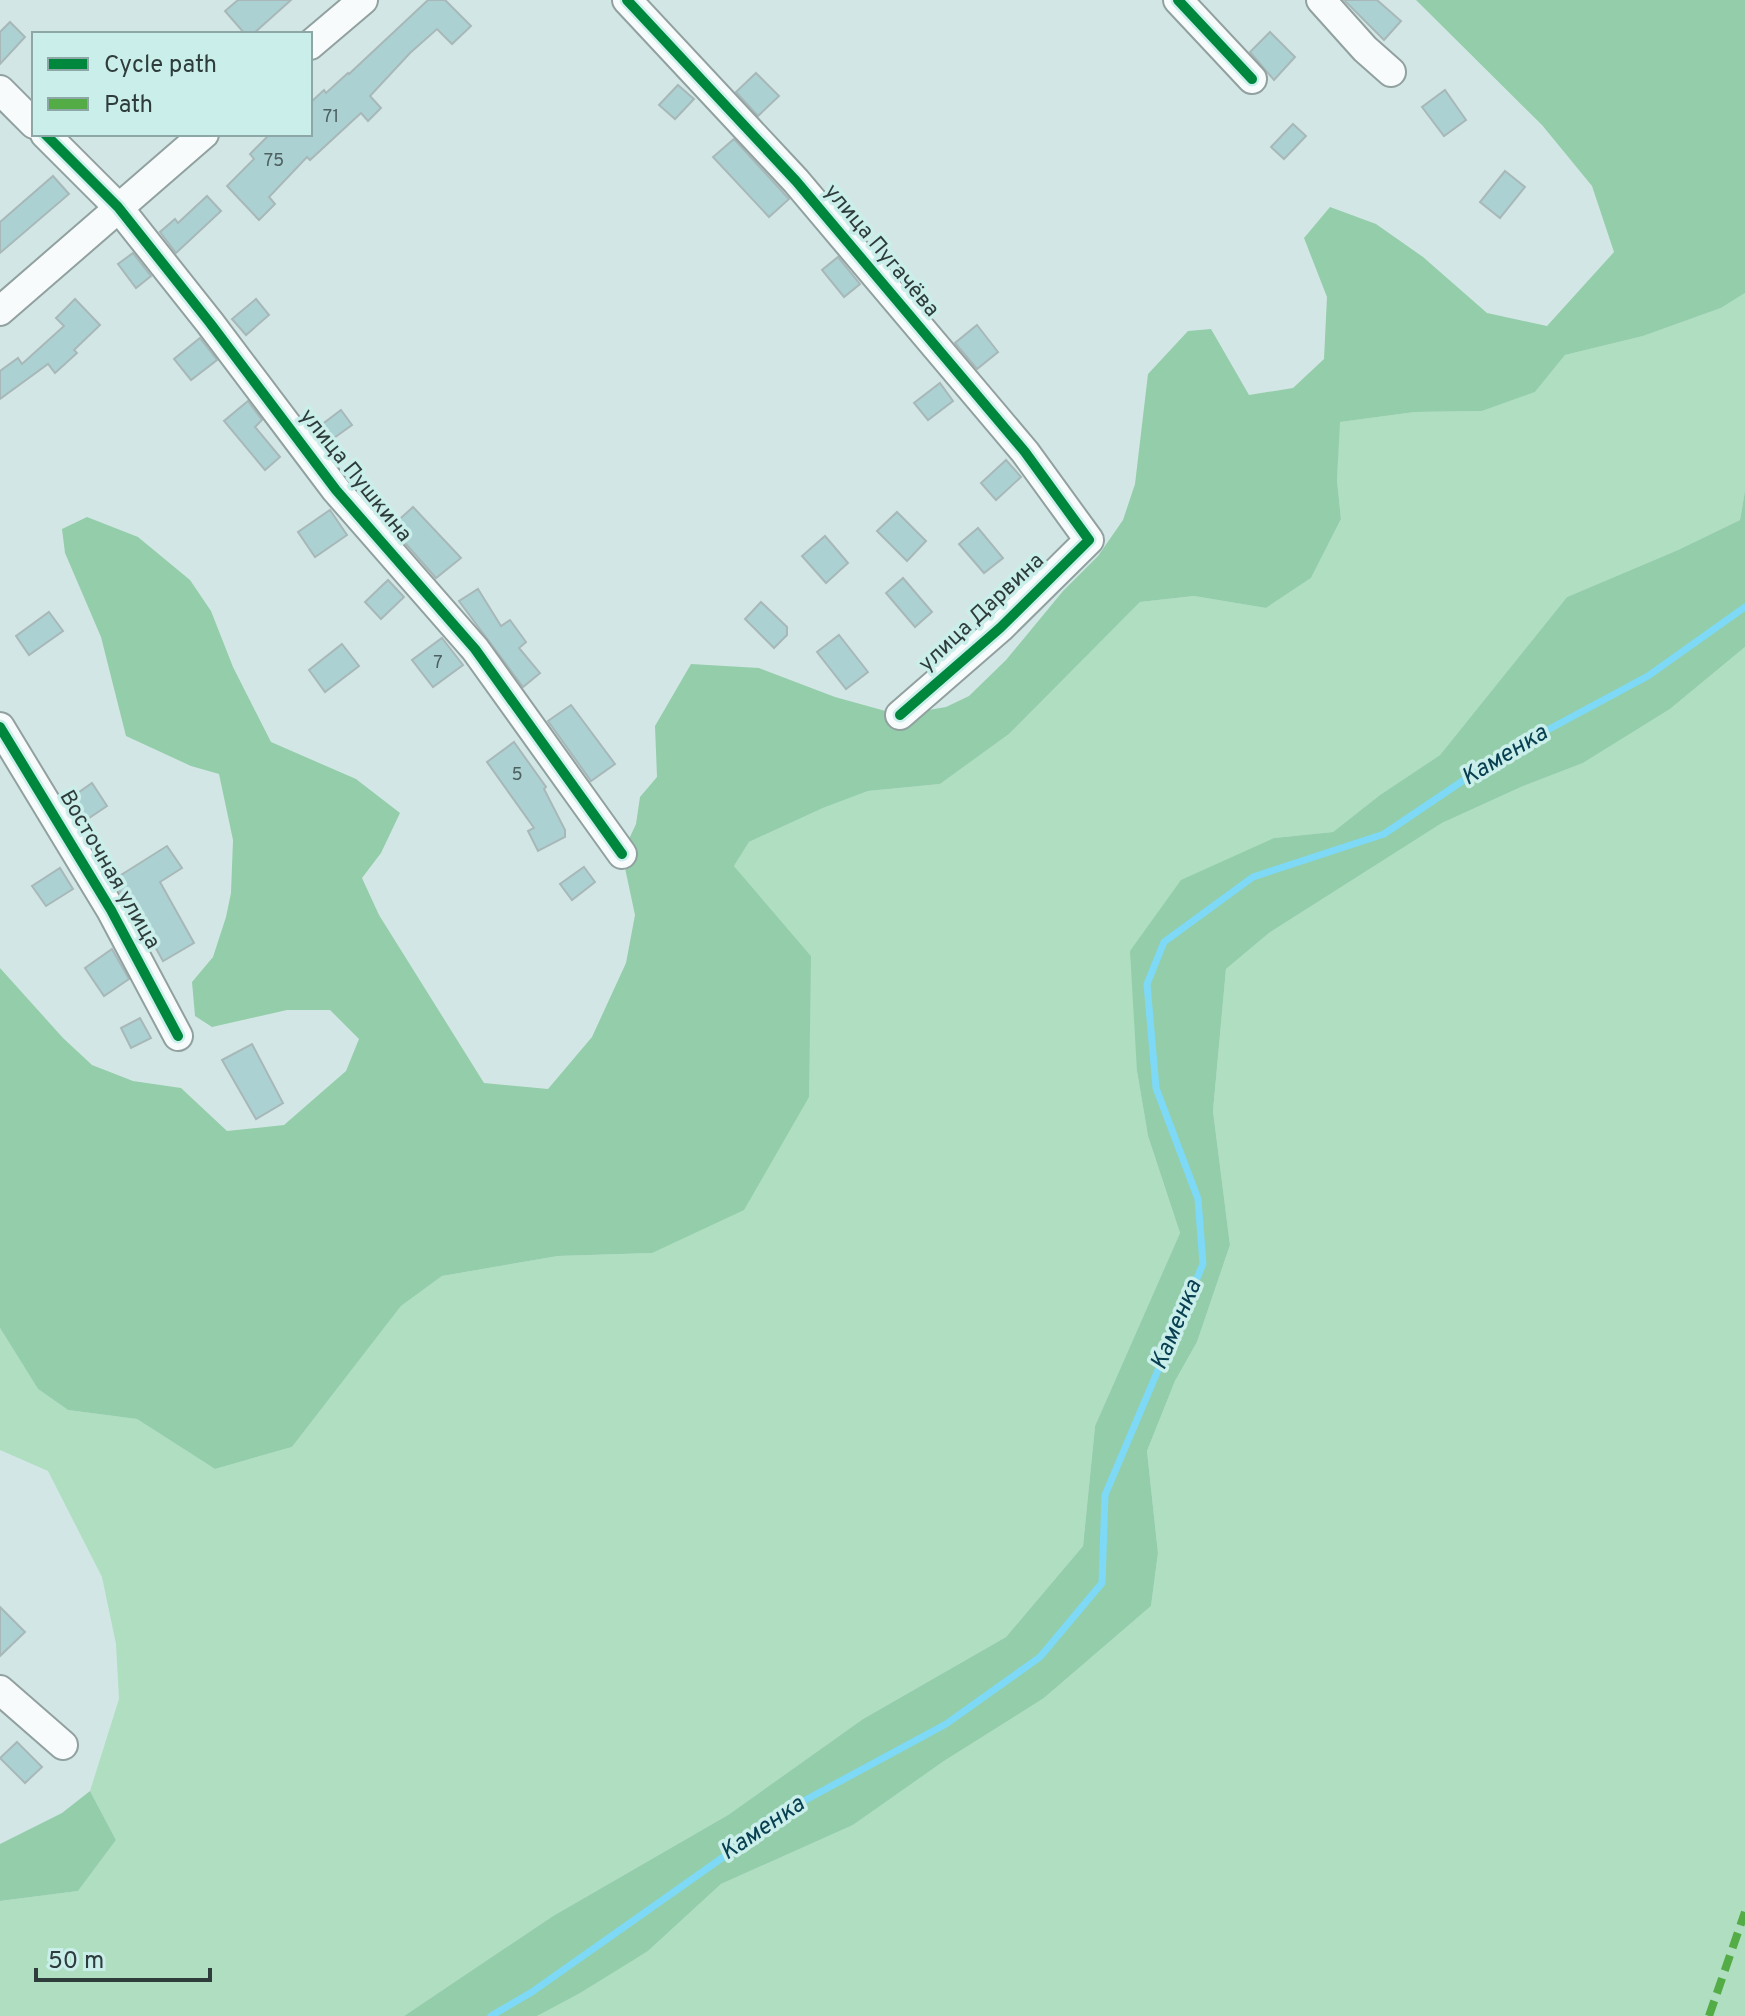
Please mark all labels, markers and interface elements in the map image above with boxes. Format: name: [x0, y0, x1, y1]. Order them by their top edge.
legend: [32, 32, 312, 136]
text: Cycle path: [104, 51, 217, 81]
text: Path: [104, 91, 153, 121]
house number: 71: [323, 106, 339, 129]
house number: 75: [264, 150, 284, 173]
street label: улица Пугачёва: [818, 179, 944, 323]
street label: улица Пушкина: [293, 404, 417, 548]
street label: улица Дарвина: [914, 548, 1050, 678]
house number: 7: [433, 652, 443, 675]
water label: Каменка: [1456, 718, 1554, 793]
house number: 5: [511, 764, 523, 787]
street label: Восточная улица: [53, 786, 165, 954]
water label: Каменка: [1145, 1275, 1210, 1375]
water label: Каменка: [715, 1790, 811, 1868]
scale bar: [36, 1932, 210, 1982]
text: 50 m: [48, 1947, 104, 1977]

